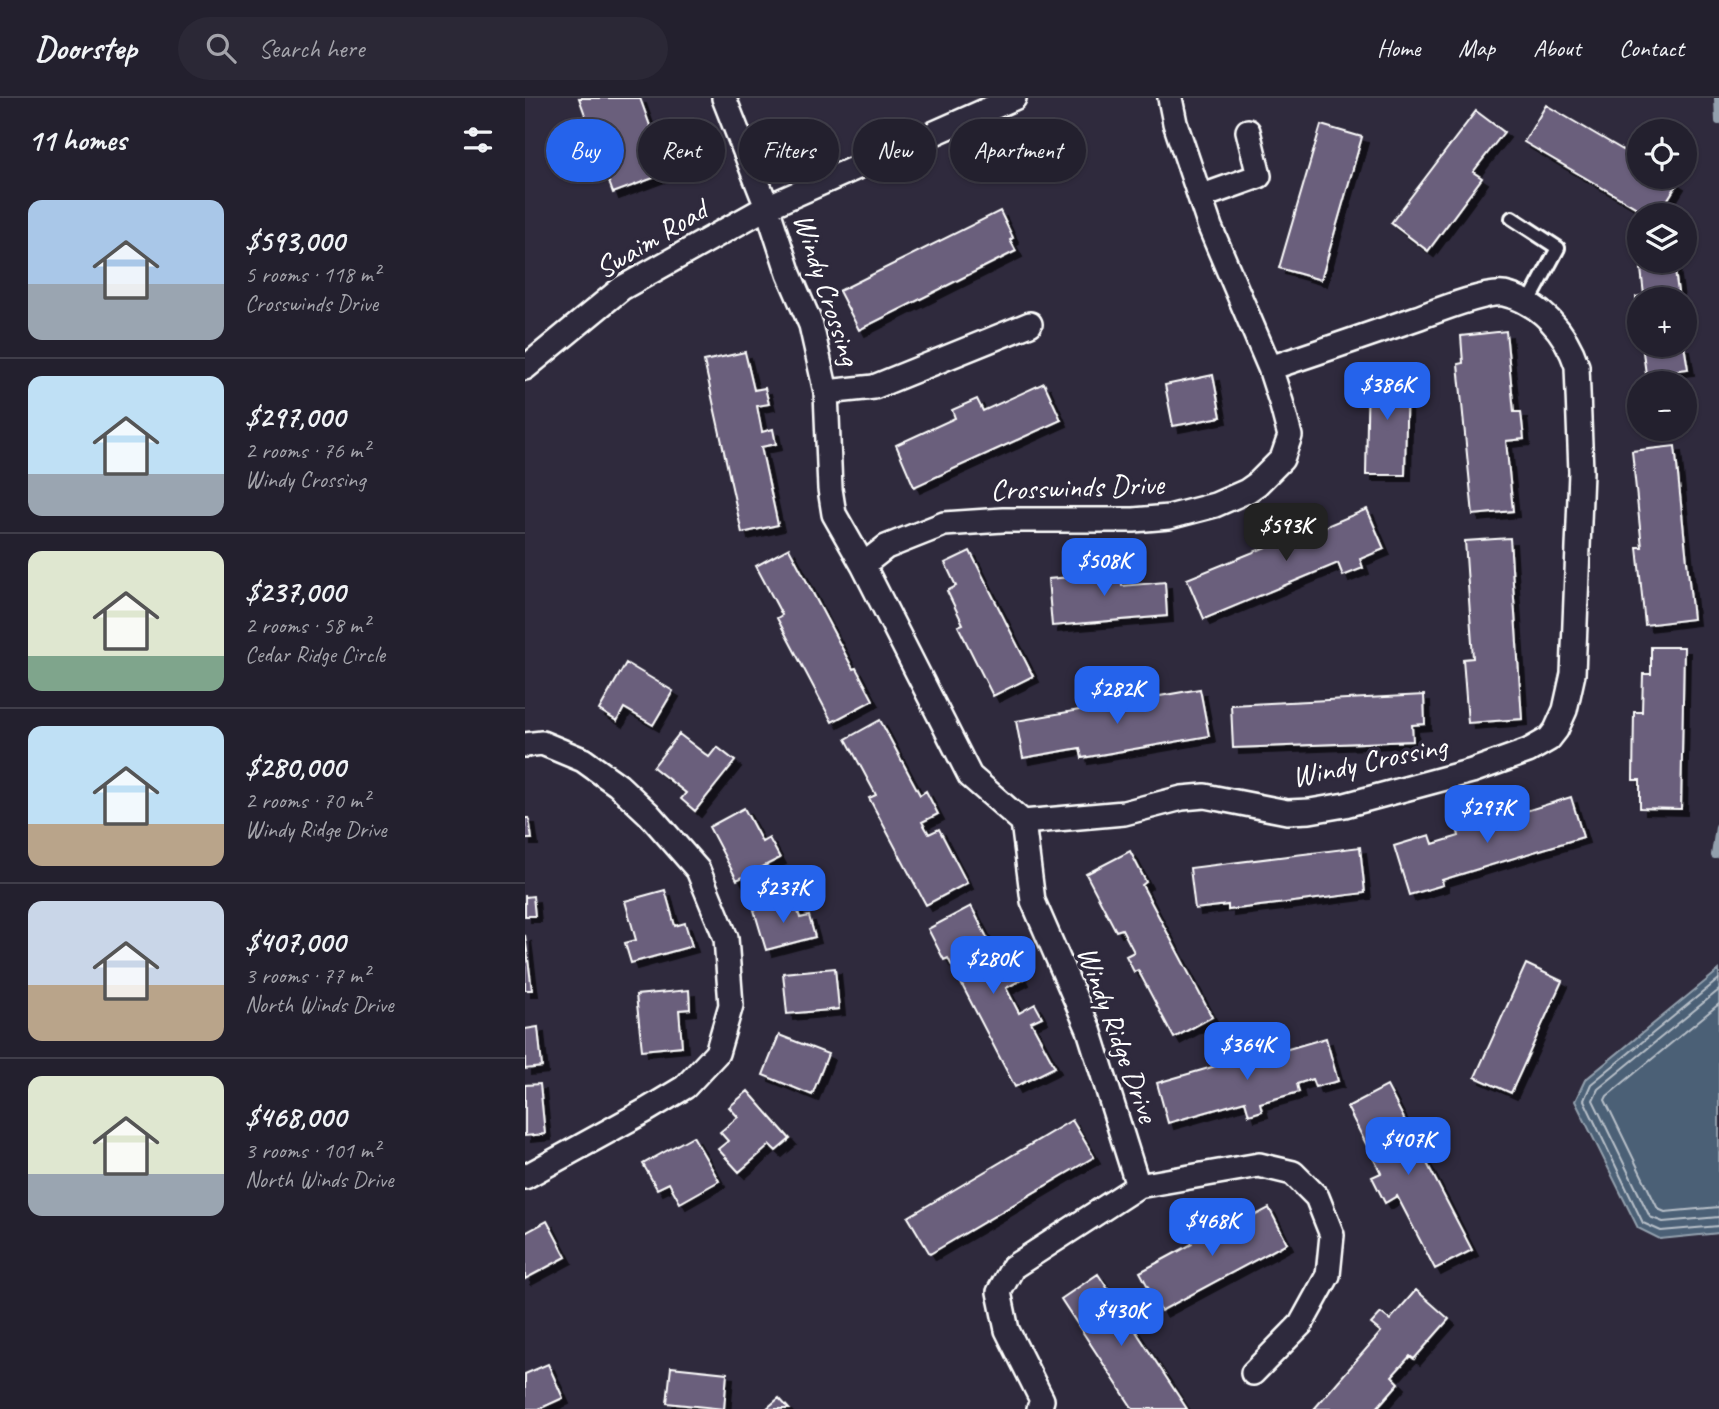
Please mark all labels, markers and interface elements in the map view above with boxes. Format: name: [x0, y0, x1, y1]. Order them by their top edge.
search box: [178, 17, 668, 80]
text: Doorstep: [35, 27, 136, 69]
icon: search: [202, 29, 240, 67]
text: Search here: [258, 32, 364, 65]
text: Home: [1377, 33, 1420, 63]
text: Map: [1458, 33, 1495, 63]
text: About: [1533, 33, 1581, 63]
text: Contact: [1619, 33, 1684, 63]
chip: Buy: [546, 119, 624, 182]
chip: Rent: [638, 119, 725, 182]
chip: Filters: [739, 119, 839, 182]
chip: New: [853, 119, 936, 182]
chip: Apartment: [950, 119, 1086, 182]
map controls: [1627, 119, 1697, 441]
button: locate: [1627, 119, 1697, 189]
text: 11 homes: [28, 121, 126, 159]
icon: filters: [459, 121, 497, 159]
street label: Swaim Road: [588, 189, 718, 287]
button: layers: [1627, 203, 1697, 273]
street label: Windy Crossing: [785, 208, 870, 372]
text: $593,000: [245, 222, 345, 260]
icon: home: [84, 228, 168, 312]
text: 5 rooms · 118 m²: [245, 260, 380, 289]
button: +: [1627, 287, 1697, 357]
text: Crosswinds Drive: [245, 289, 378, 318]
pin: $386K: [1338, 362, 1436, 422]
text: $386K: [1360, 370, 1414, 399]
button: −: [1627, 371, 1697, 441]
text: $297,000: [245, 398, 345, 436]
icon: home: [84, 404, 168, 488]
text: 2 rooms · 76 m²: [245, 436, 369, 465]
text: Windy Crossing: [245, 465, 365, 494]
street label: Crosswinds Drive: [990, 465, 1167, 509]
pin: $593K: [1237, 504, 1335, 563]
text: $593K: [1260, 511, 1312, 540]
pin: $508K: [1055, 538, 1153, 598]
text: $508K: [1078, 546, 1130, 575]
text: $237,000: [245, 573, 345, 611]
icon: home: [84, 579, 168, 663]
text: 2 rooms · 58 m²: [245, 611, 369, 640]
text: Cedar Ridge Circle: [245, 640, 385, 669]
pin: $282K: [1068, 666, 1166, 726]
text: $282K: [1090, 674, 1144, 703]
street label: Windy Crossing: [1288, 726, 1452, 796]
text: $280,000: [245, 748, 345, 786]
icon: home: [84, 754, 168, 838]
text: 2 rooms · 70 m²: [245, 786, 369, 815]
pin: $297K: [1438, 786, 1536, 845]
text: $297K: [1461, 793, 1513, 822]
text: Windy Ridge Drive: [245, 815, 387, 844]
pin: $237K: [734, 866, 832, 925]
text: $237K: [757, 873, 810, 902]
text: $407,000: [245, 923, 345, 961]
icon: home: [84, 929, 168, 1013]
pin: $280K: [944, 936, 1042, 996]
street label: Windy Ridge Drive: [1069, 941, 1168, 1129]
text: $280K: [966, 944, 1020, 973]
text: 3 rooms · 77 m²: [245, 961, 369, 990]
text: North Winds Drive: [245, 990, 394, 1019]
pin: $364K: [1198, 1023, 1296, 1082]
text: $364K: [1220, 1030, 1274, 1059]
text: $468,000: [245, 1098, 346, 1136]
icon: home: [84, 1104, 168, 1188]
pin: $407K: [1359, 1118, 1457, 1177]
text: $407K: [1382, 1125, 1435, 1154]
text: 3 rooms · 101 m²: [245, 1136, 380, 1165]
text: North Winds Drive: [245, 1165, 394, 1194]
pin: $468K: [1163, 1198, 1261, 1258]
text: $468K: [1185, 1206, 1239, 1235]
pin: $430K: [1072, 1288, 1170, 1348]
text: $430K: [1094, 1296, 1148, 1325]

